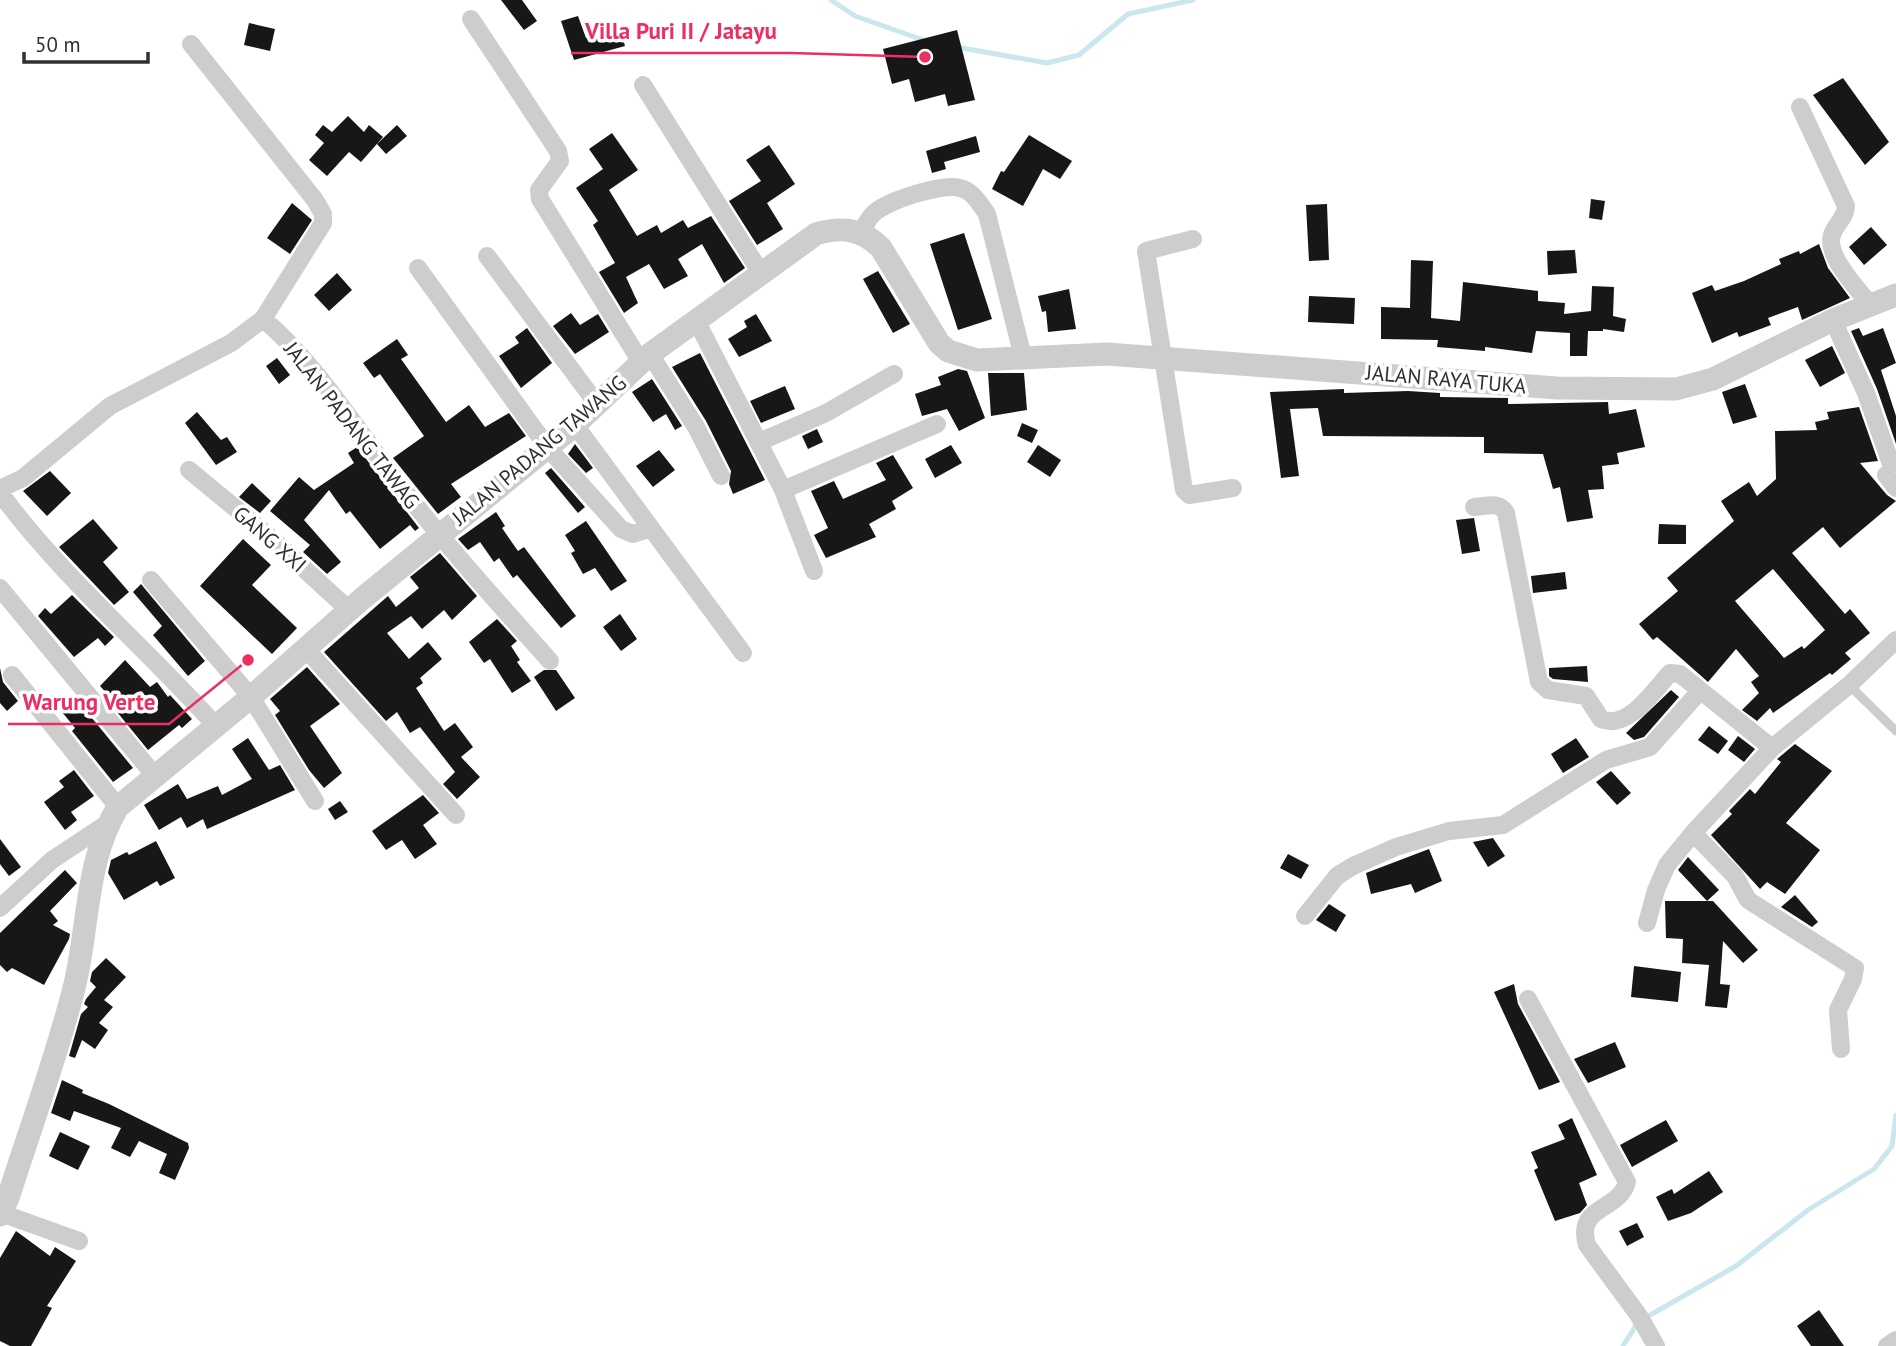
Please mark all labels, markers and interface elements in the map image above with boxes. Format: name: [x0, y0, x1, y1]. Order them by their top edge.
callout: Villa Puri II / Jatayu: [571, 9, 791, 53]
text: Villa Puri II / Jatayu: [584, 16, 777, 45]
scale bar: [24, 21, 149, 65]
text: 50 m: [35, 31, 81, 58]
street label: JALAN PADANG TAWAG: [278, 335, 426, 514]
street label: JALAN RAYA TUKA: [1364, 358, 1528, 400]
street label: JALAN PADANG TAWANG: [445, 369, 632, 532]
street label: GANG XXI: [228, 500, 312, 578]
callout: Warung Verte: [8, 680, 169, 724]
text: Warung Verte: [23, 687, 155, 716]

